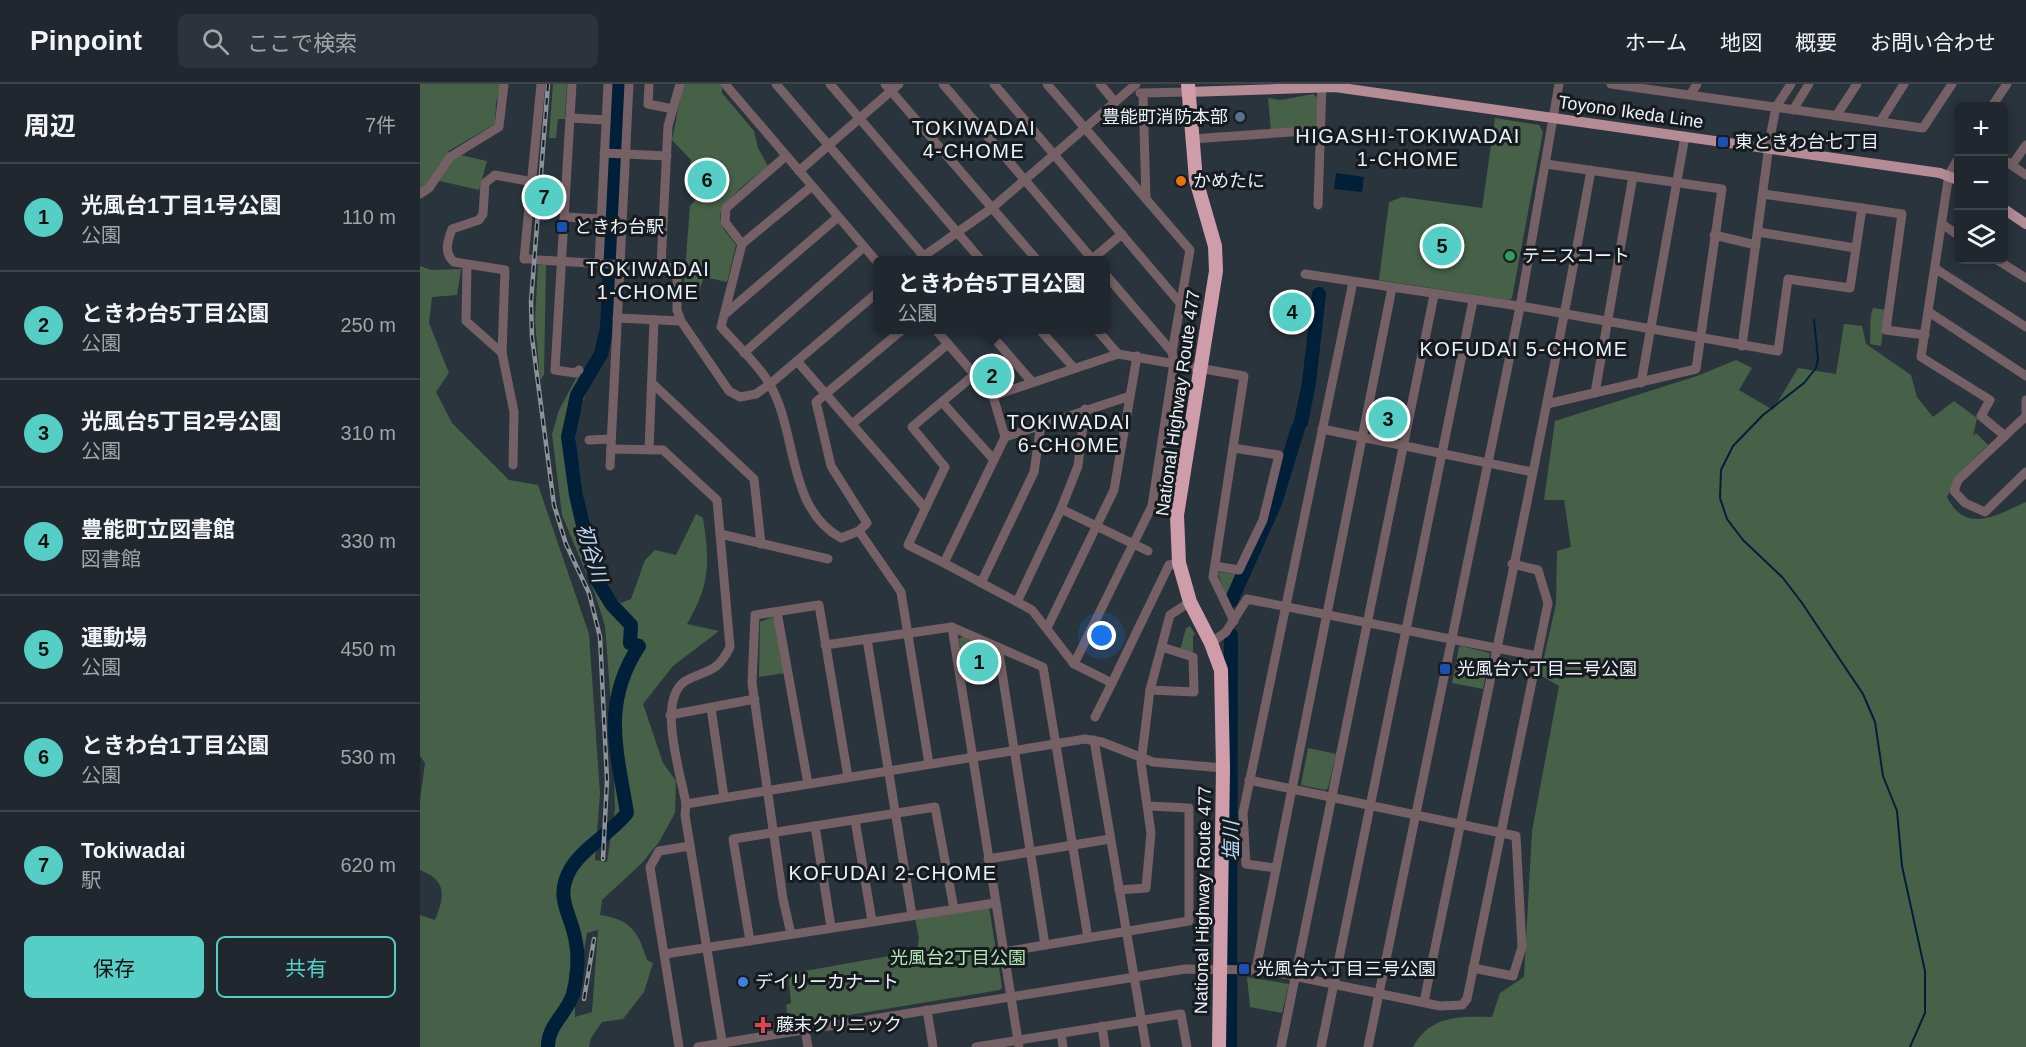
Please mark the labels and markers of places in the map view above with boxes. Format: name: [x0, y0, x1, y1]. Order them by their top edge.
place label: 豊能町消防本部: [1102, 107, 1228, 127]
marker: 豊能町消防本部: [1233, 110, 1247, 124]
place label: 東ときわ台七丁目: [1735, 132, 1879, 152]
marker: 東ときわ台七丁目: [1716, 135, 1730, 149]
pin: 6: [688, 158, 726, 202]
place label: かめたに: [1193, 171, 1265, 191]
pin: 7: [524, 174, 564, 220]
marker: かめたに: [1174, 174, 1188, 188]
place label: ときわ台駅: [574, 217, 664, 237]
marker: ときわ台駅: [555, 220, 569, 234]
pin: 5: [1422, 224, 1462, 268]
place label: テニスコート: [1522, 246, 1630, 266]
marker: テニスコート: [1503, 249, 1517, 263]
pin: 4: [1272, 290, 1312, 334]
pin: 2: [972, 354, 1012, 398]
pin: 3: [1368, 396, 1408, 442]
pin: 1: [960, 640, 998, 684]
place label: 光風台六丁目二号公園: [1457, 659, 1637, 679]
marker: 光風台六丁目二号公園: [1438, 662, 1452, 676]
place label: 光風台六丁目三号公園: [1256, 959, 1436, 979]
marker: 光風台六丁目三号公園: [1237, 962, 1251, 976]
place label: デイリーカナート: [755, 972, 899, 992]
marker: デイリーカナート: [736, 975, 750, 989]
place label: 藤末クリニック: [776, 1015, 902, 1035]
marker: 藤末クリニック: [754, 1016, 772, 1034]

